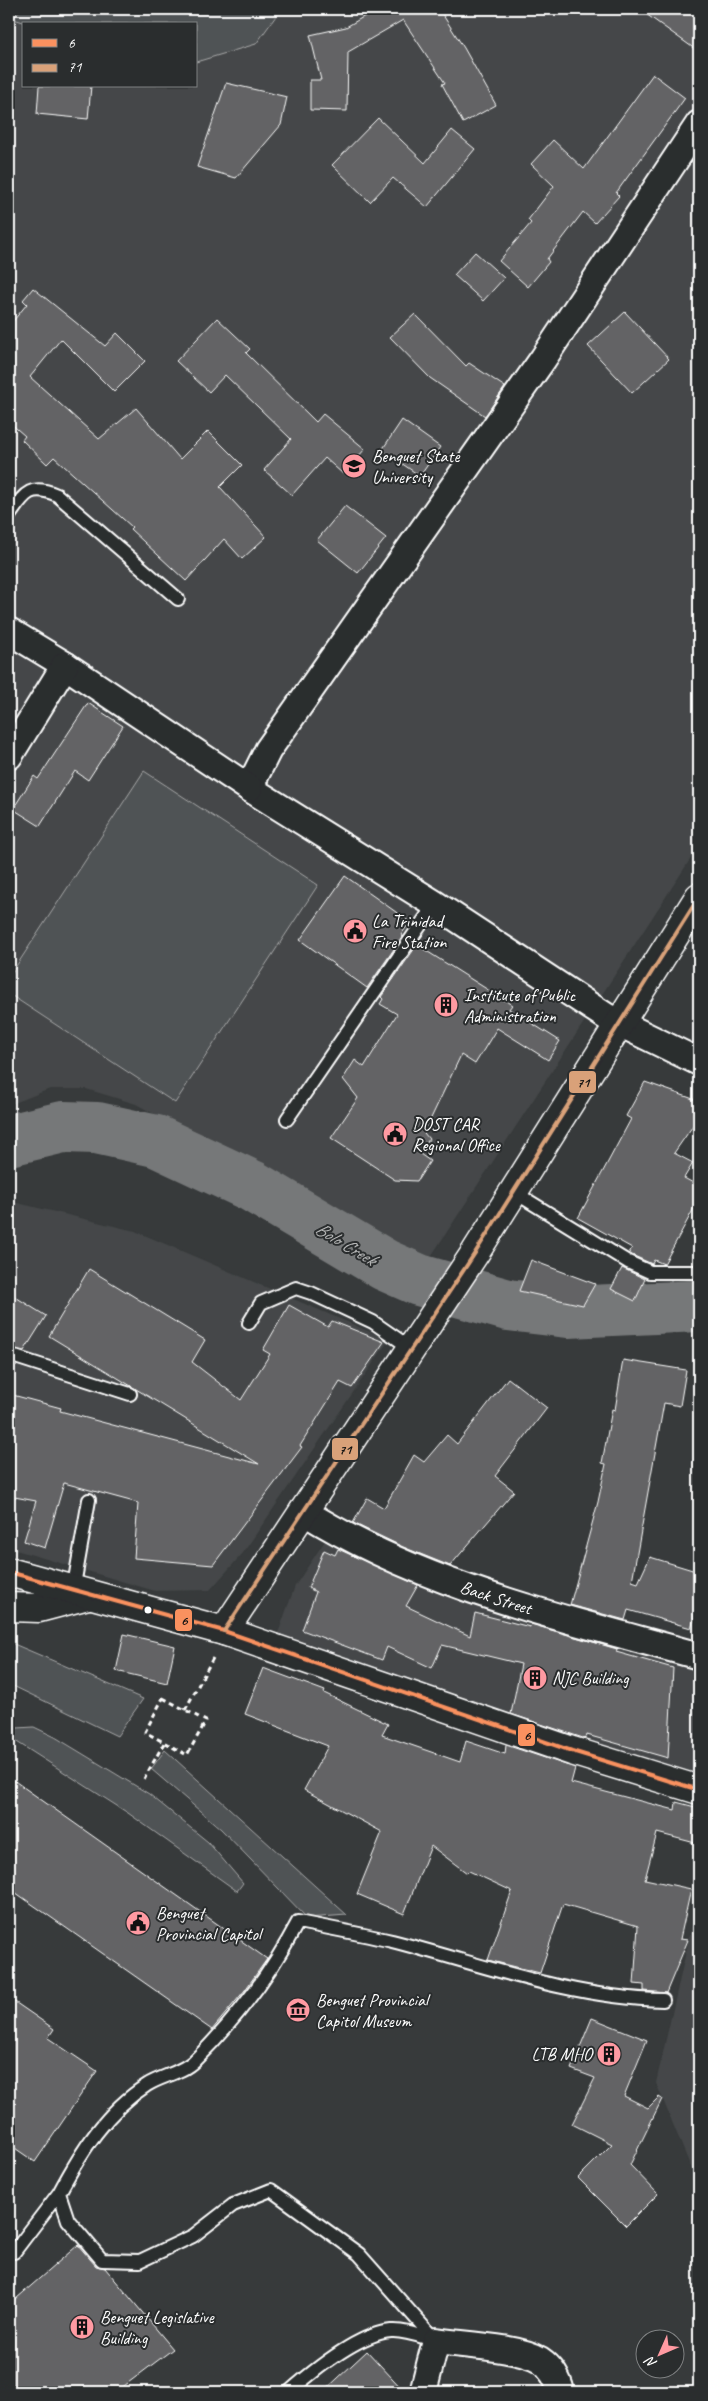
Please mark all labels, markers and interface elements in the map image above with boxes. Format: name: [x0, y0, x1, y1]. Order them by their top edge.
legend: [22, 22, 198, 88]
text: 6: [68, 34, 76, 53]
text: 71: [68, 58, 83, 77]
place label: Benguet State University: [372, 445, 460, 488]
school or university icon: Benguet State University: [341, 453, 367, 479]
place label: La Trinidad Fire Station: [372, 910, 447, 953]
public building icon: La Trinidad Fire Station: [342, 918, 368, 944]
place label: Institute of Public Administration: [464, 984, 576, 1027]
building icon: Institute of Public Administration: [433, 992, 459, 1018]
line badge: 71: [568, 1070, 597, 1094]
text: 71: [577, 1074, 591, 1091]
place label: DOST CAR Regional Office: [412, 1113, 501, 1156]
public building icon: DOST CAR Regional Office: [382, 1121, 408, 1147]
water label: Bolo Creek: [311, 1216, 384, 1273]
line badge: 71: [331, 1437, 359, 1461]
text: 71: [339, 1441, 353, 1458]
street label: Back Street: [457, 1575, 536, 1620]
unlabelled marker: [143, 1605, 153, 1615]
line badge: 6: [174, 1608, 193, 1632]
text: 6: [181, 1612, 189, 1629]
building icon: NJC Building: [522, 1665, 548, 1691]
place label: NJC Building: [552, 1667, 630, 1689]
line badge: 6: [517, 1723, 536, 1747]
text: 6: [524, 1727, 532, 1744]
place label: Benguet Provincial Capitol: [156, 1902, 264, 1945]
public building icon: Benguet Provincial Capitol: [125, 1910, 151, 1936]
place label: Benguet Provincial Capitol Museum: [316, 1989, 431, 2032]
museum icon: Benguet Provincial Capitol Museum: [285, 1997, 311, 2023]
building icon: LTB MHO: [596, 2041, 622, 2067]
place label: LTB MHO: [531, 2043, 594, 2065]
place label: Benguet Legislative Building: [100, 2306, 215, 2349]
building icon: Benguet Legislative Building: [69, 2314, 95, 2340]
north arrow: [636, 2328, 686, 2378]
text: N: [640, 2352, 660, 2372]

